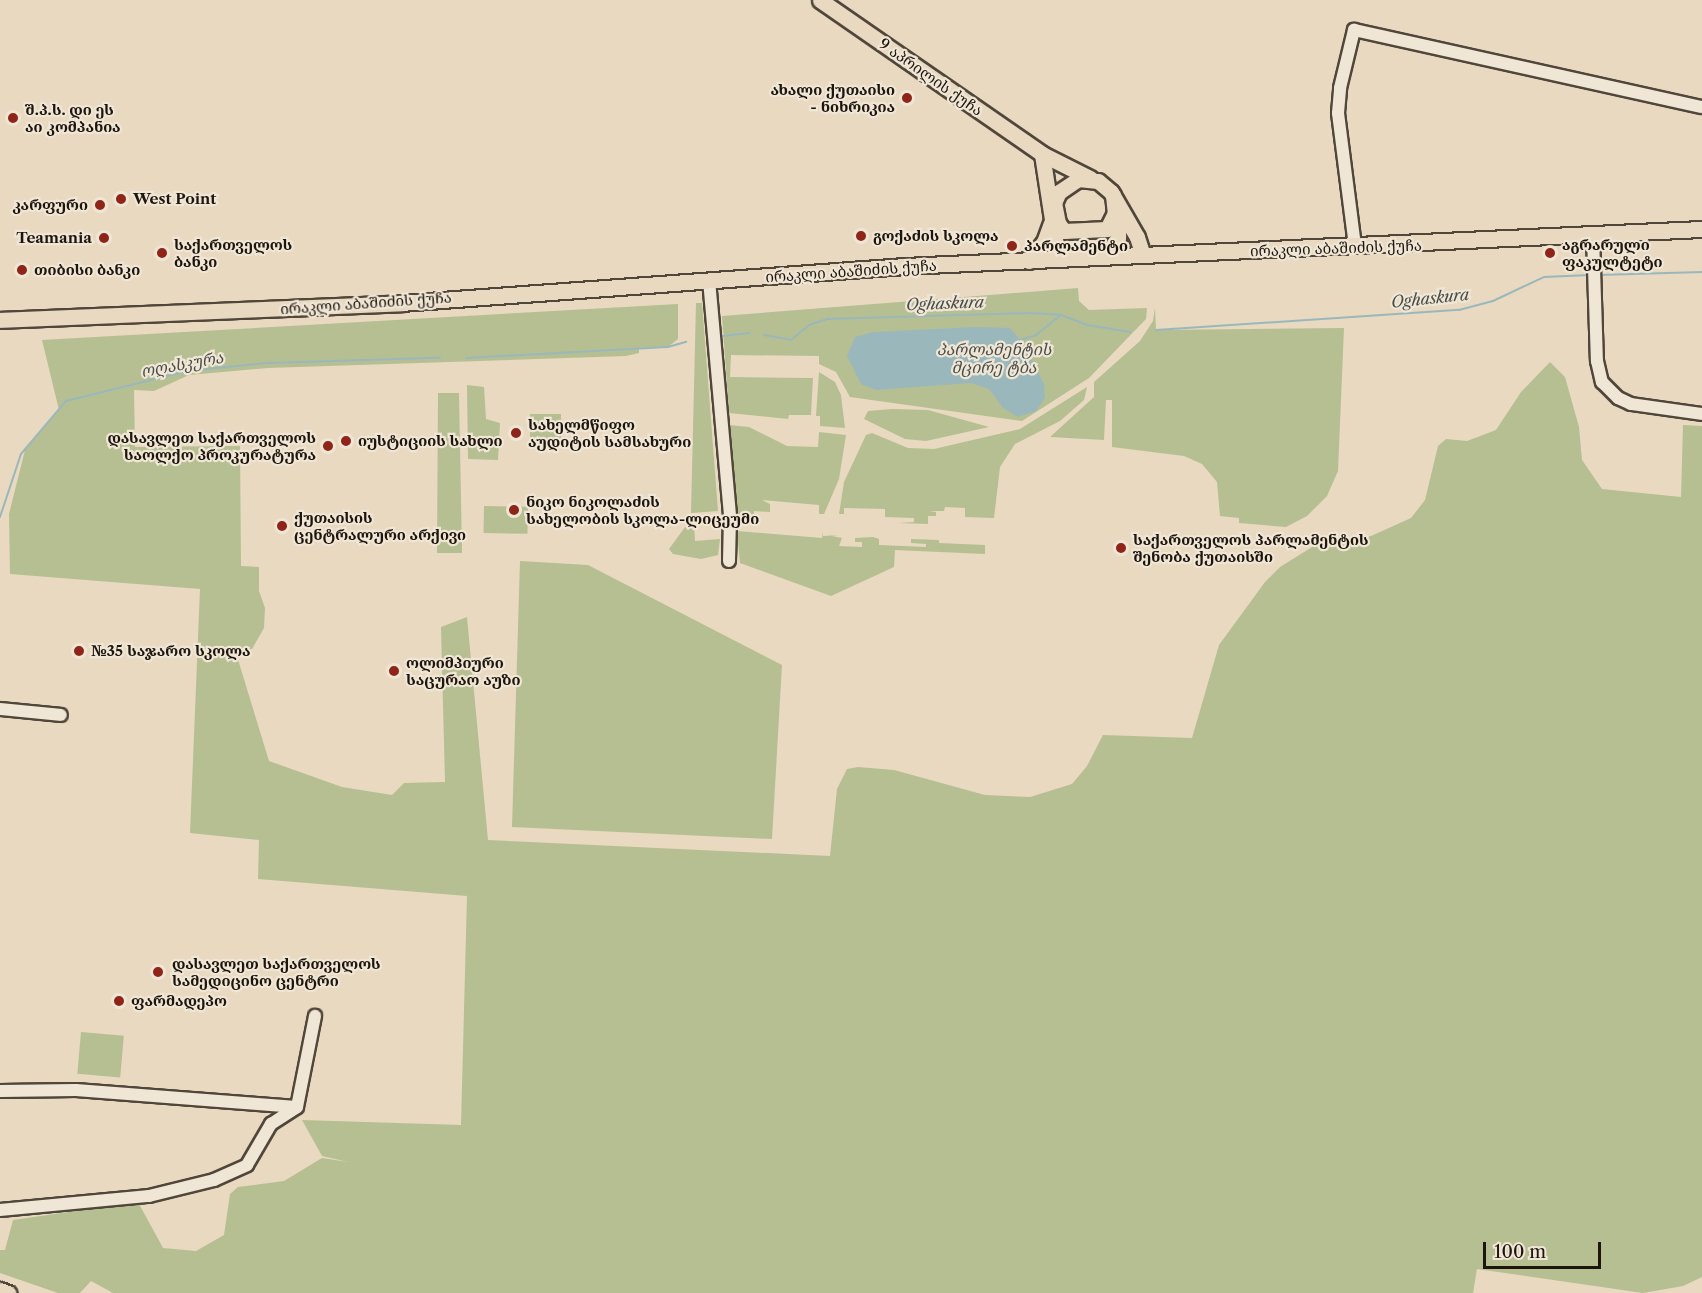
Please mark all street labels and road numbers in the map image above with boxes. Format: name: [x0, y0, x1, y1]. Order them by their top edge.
street label: 9 აპრილის ქუჩა: [876, 35, 986, 119]
street label: ირაკლი აბაშიძის ქუჩა: [1250, 236, 1422, 260]
street label: ირაკლი აბაშიძის ქუჩა: [765, 256, 937, 286]
street label: ირაკლი აბაშიძის ქუჩა: [280, 288, 452, 318]

